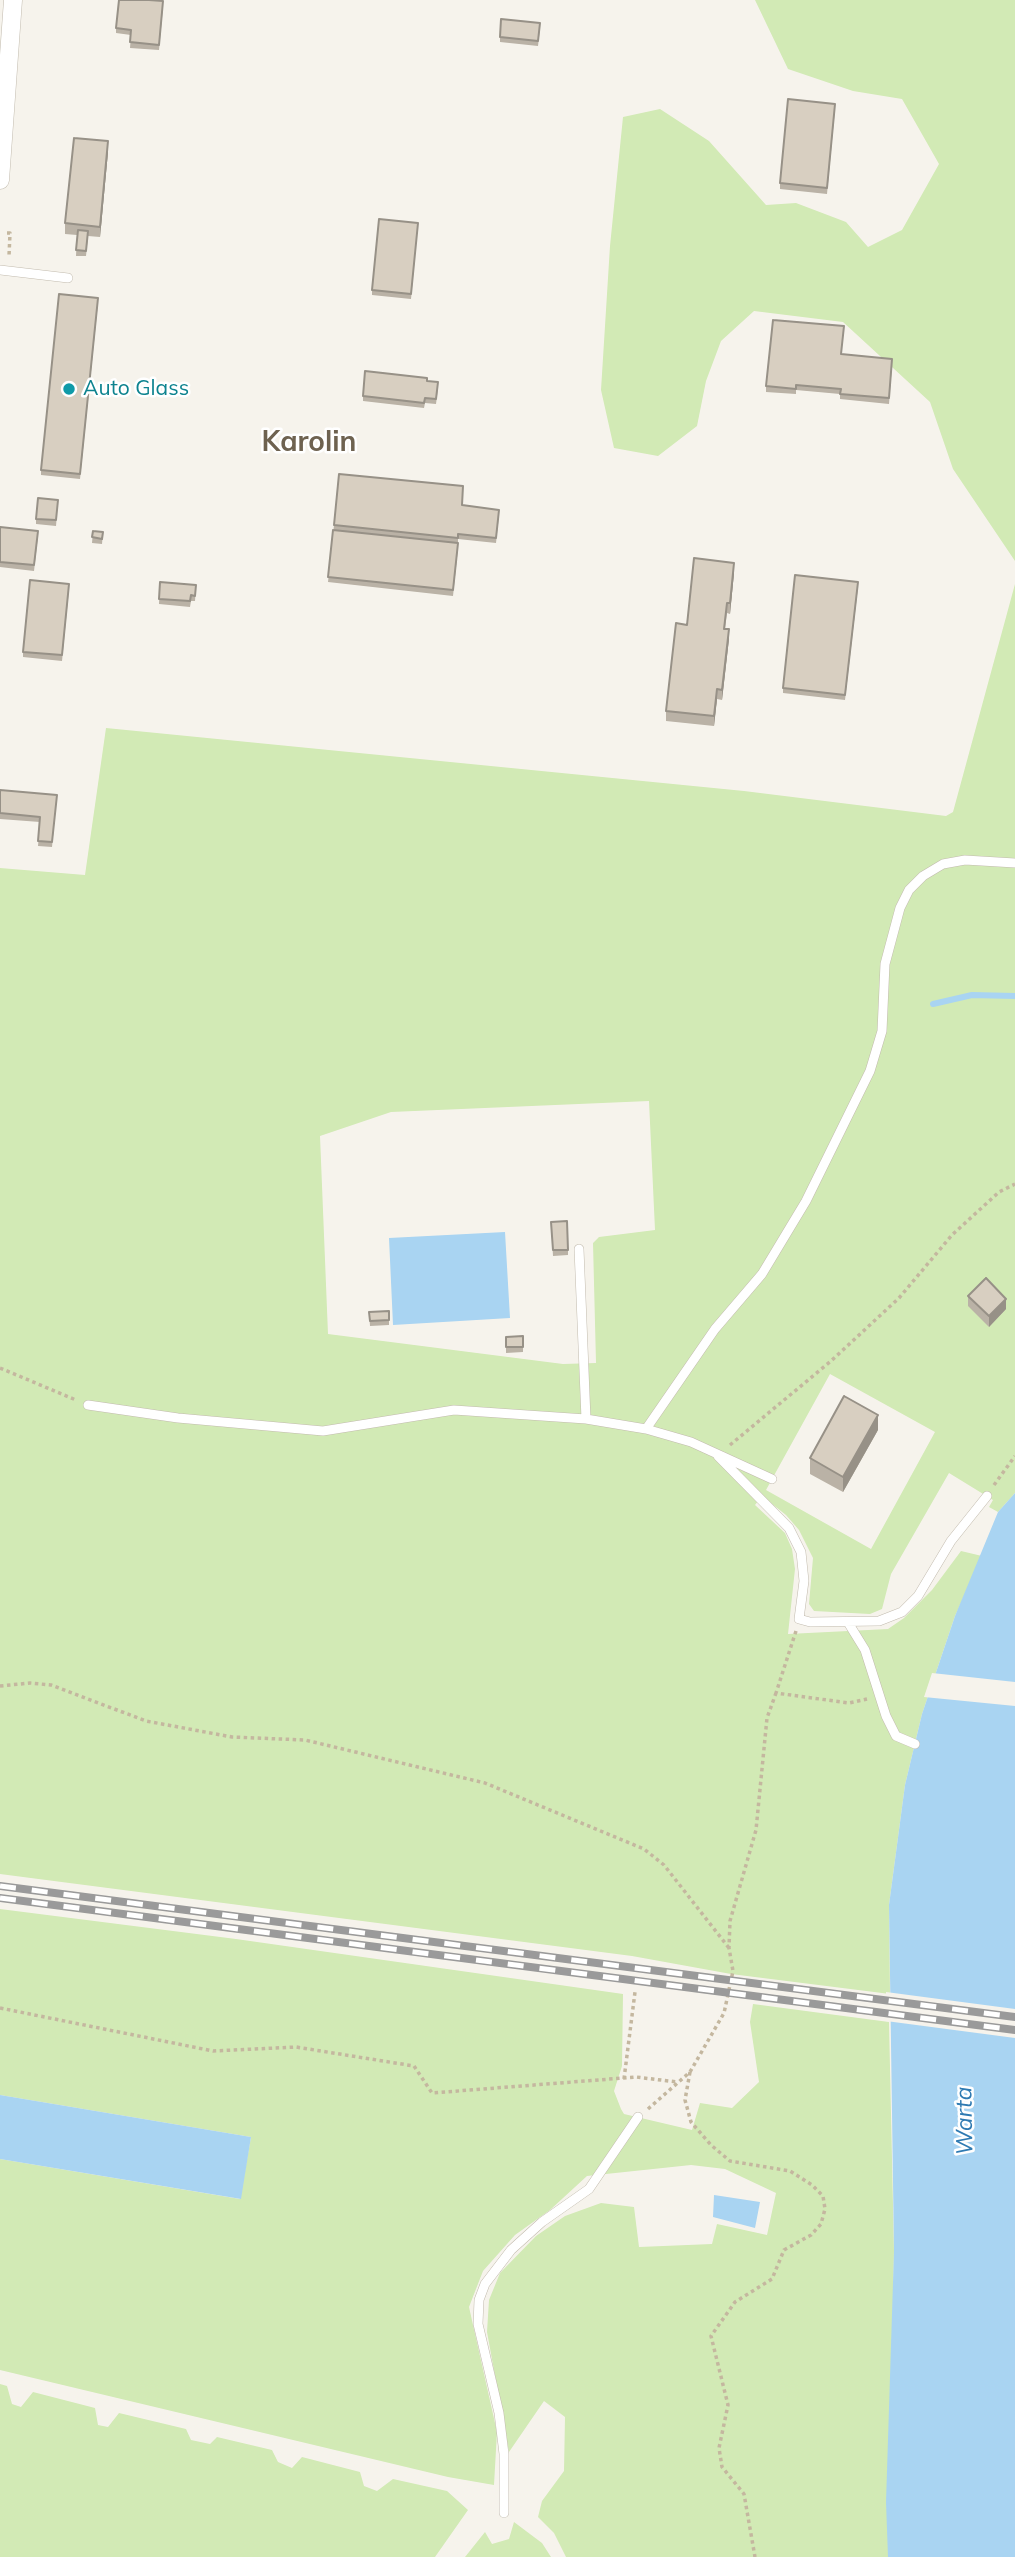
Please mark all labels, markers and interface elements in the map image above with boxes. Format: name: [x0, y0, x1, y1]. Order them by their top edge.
place label: Auto Glass: [83, 376, 189, 402]
marker: Auto Glass: [61, 381, 77, 397]
district label: Karolin: [262, 426, 356, 460]
water label: Warta: [951, 2086, 979, 2156]

